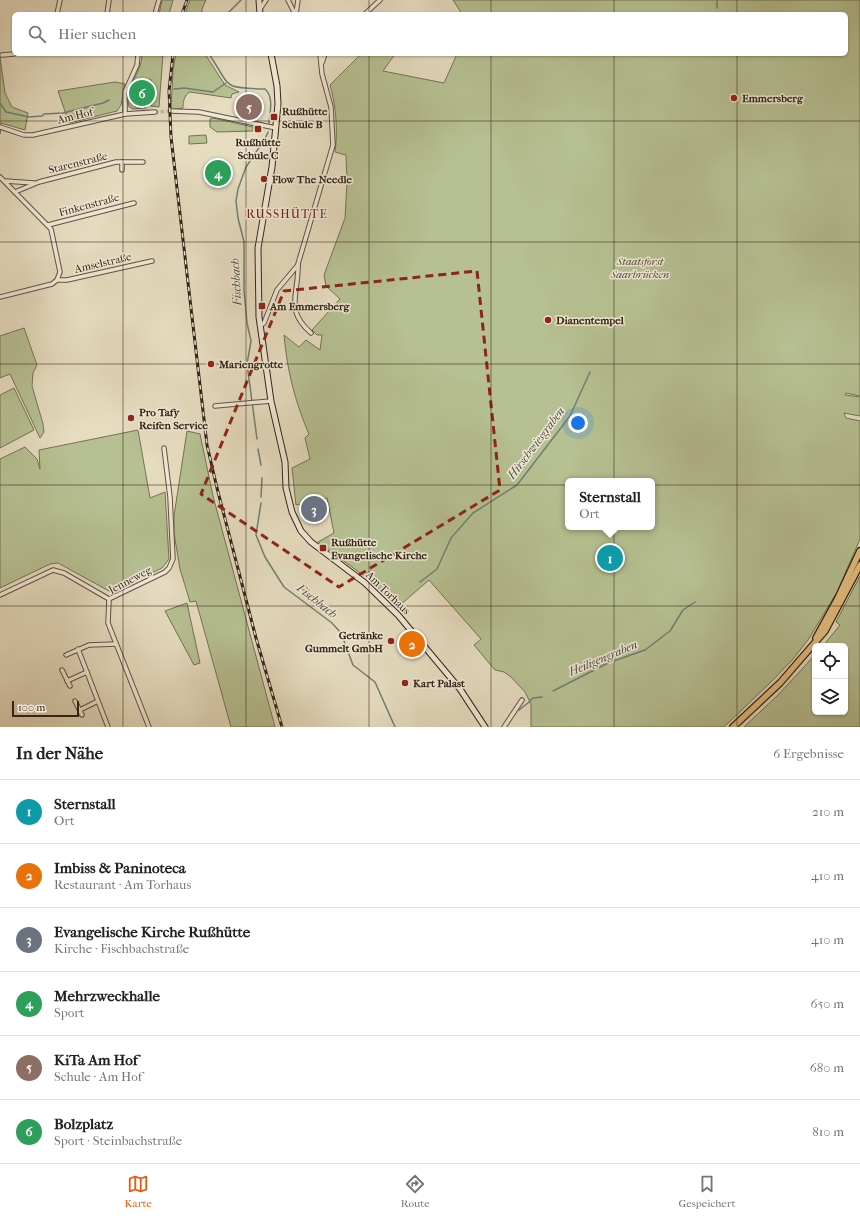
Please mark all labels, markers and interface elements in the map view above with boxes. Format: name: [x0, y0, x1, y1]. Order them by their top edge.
search box: [12, 12, 848, 56]
icon: search: [26, 23, 48, 45]
text: Hier suchen: [58, 25, 136, 43]
pin: 6: [129, 78, 155, 108]
pin: 5: [236, 92, 262, 122]
place label: Emmersberg: [742, 92, 804, 105]
marker: Emmersberg: [729, 93, 739, 103]
street label: Am Hof: [55, 105, 96, 127]
place label: Rußhütte Schule B: [282, 105, 328, 131]
marker: Rußhütte Schule B: [269, 112, 279, 122]
marker: Rußhütte Schule C: [253, 124, 263, 134]
place label: Rußhütte Schule C: [235, 136, 281, 162]
street label: Starenstraße: [47, 149, 109, 177]
pin: 4: [205, 158, 231, 188]
place label: Flow The Needle: [271, 173, 352, 186]
marker: Flow The Needle: [259, 174, 269, 184]
street label: Finkenstraße: [57, 191, 121, 219]
district label: RUSSHÜTTE: [246, 206, 328, 221]
street label: Amselstraße: [72, 250, 133, 276]
park label: Staatsforst Saarbrücken: [610, 255, 669, 281]
water label: Fischbach: [228, 258, 244, 307]
place label: Am Emmersberg: [269, 300, 351, 313]
marker: Am Emmersberg: [257, 301, 267, 311]
place label: Dianentempel: [555, 314, 625, 327]
marker: Dianentempel: [543, 315, 553, 325]
place label: Mariengrotte: [218, 358, 284, 371]
marker: Mariengrotte: [206, 359, 216, 369]
water label: Hirschwiesgraben: [504, 404, 568, 482]
place label: Pro Tafy Reifen Service: [139, 406, 209, 432]
marker: Pro Tafy Reifen Service: [126, 413, 136, 423]
your location: [568, 413, 588, 433]
popup: [565, 478, 655, 530]
text: Sternstall: [579, 488, 641, 506]
pin: 3: [301, 494, 327, 524]
text: Ort: [579, 506, 600, 521]
place label: Rußhütte Evangelische Kirche: [331, 536, 428, 562]
marker: Rußhütte Evangelische Kirche: [318, 543, 328, 553]
pin: 1: [597, 543, 623, 573]
street label: Jenneweg: [105, 563, 154, 597]
street label: Am Torhaus: [362, 568, 413, 617]
water label: Fischbach: [293, 580, 340, 621]
place label: Getränke Gummelt GmbH: [305, 629, 384, 655]
pin: 2: [399, 629, 425, 659]
marker: Getränke Gummelt GmbH: [386, 636, 396, 646]
water label: Heiligengraben: [566, 637, 640, 679]
map controls: [812, 643, 848, 715]
button: locate: [812, 643, 848, 679]
place label: Kart Palast: [413, 677, 466, 690]
marker: Kart Palast: [400, 678, 410, 688]
button: layers: [812, 679, 848, 715]
scale bar: [12, 699, 79, 718]
text: 100 m: [18, 701, 46, 714]
text: In der Nähe: [16, 743, 103, 763]
text: 6 Ergebnisse: [773, 746, 844, 761]
text: Sternstall: [54, 795, 116, 813]
text: 1: [27, 804, 31, 819]
text: 210 m: [812, 804, 844, 819]
text: Ort: [54, 813, 75, 828]
text: Imbiss & Paninoteca: [54, 859, 186, 877]
text: 2: [26, 868, 32, 883]
text: 410 m: [811, 868, 844, 883]
text: Restaurant · Am Torhaus: [54, 877, 191, 892]
text: Evangelische Kirche Rußhütte: [54, 923, 250, 941]
text: 3: [26, 932, 32, 947]
text: 410 m: [811, 932, 844, 947]
text: Kirche · Fischbachstraße: [54, 941, 189, 956]
text: Mehrzweckhalle: [54, 987, 160, 1005]
text: 4: [25, 996, 33, 1011]
text: 650 m: [811, 996, 844, 1011]
text: Sport: [54, 1005, 85, 1020]
text: KiTa Am Hof: [54, 1051, 138, 1069]
text: 5: [26, 1060, 32, 1075]
text: 680 m: [810, 1060, 844, 1075]
text: Schule · Am Hof: [54, 1069, 142, 1084]
text: Bolzplatz: [54, 1115, 113, 1133]
text: 6: [25, 1124, 33, 1139]
text: 810 m: [812, 1124, 844, 1139]
text: Sport · Steinbachstraße: [54, 1133, 182, 1148]
tab: Karte: [124, 1173, 152, 1210]
tab: Route: [401, 1173, 430, 1210]
tab: Gespeichert: [679, 1173, 735, 1210]

